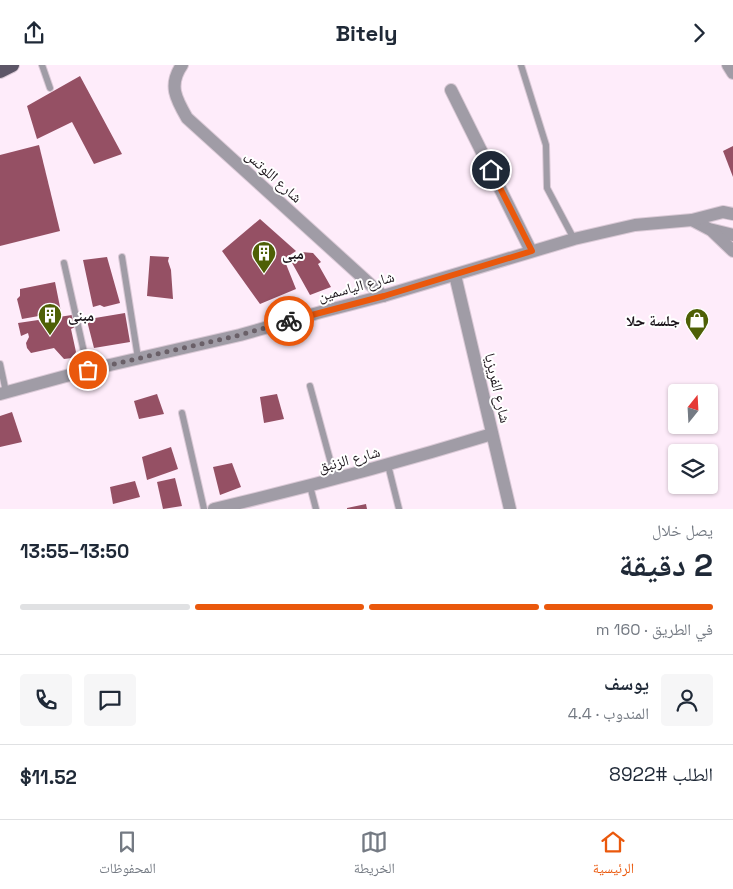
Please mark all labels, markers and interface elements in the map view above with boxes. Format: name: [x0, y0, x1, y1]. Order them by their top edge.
icon: share: [20, 19, 48, 47]
text: Bitely: [335, 19, 398, 47]
icon: forward: [685, 19, 713, 47]
street label: شارع اللوتس: [241, 145, 307, 207]
pin: [470, 149, 512, 191]
icon: home: [477, 156, 505, 184]
building icon: مبى: [251, 240, 277, 274]
place label: مبى: [282, 244, 304, 263]
street label: شارع الياسمين: [316, 267, 397, 306]
courier: [264, 296, 314, 346]
building icon: مبنى: [37, 302, 63, 336]
place label: مبنى: [68, 306, 94, 325]
icon: bike: [275, 307, 303, 335]
shop icon: جلسة حلا: [684, 307, 710, 341]
place label: جلسة حلا: [626, 311, 680, 330]
pin: [67, 349, 109, 391]
street label: شارع الفريزيا: [480, 351, 515, 425]
icon: bag: [74, 356, 102, 384]
north arrow: [668, 384, 718, 434]
map controls: [668, 384, 718, 494]
street label: شارع الزنبق: [316, 442, 382, 477]
button: layers: [668, 444, 718, 494]
text: يصل خلال: [652, 520, 713, 541]
text: 13:50–13:55: [20, 539, 129, 564]
text: 2 دقيقة: [619, 545, 713, 585]
text: في الطريق · 160 m: [596, 619, 713, 640]
text: يوسف: [604, 671, 649, 696]
button: phone: [20, 674, 72, 726]
button: chat: [84, 674, 136, 726]
button: person: [661, 674, 713, 726]
text: المندوب · 4.4: [568, 703, 649, 724]
text: الطلب #8922: [609, 762, 713, 787]
text: $11.52: [20, 765, 77, 790]
tab: المحفوظات: [99, 828, 156, 882]
tab: الخريطة: [354, 828, 395, 882]
tab: الرئيسية: [593, 828, 634, 882]

